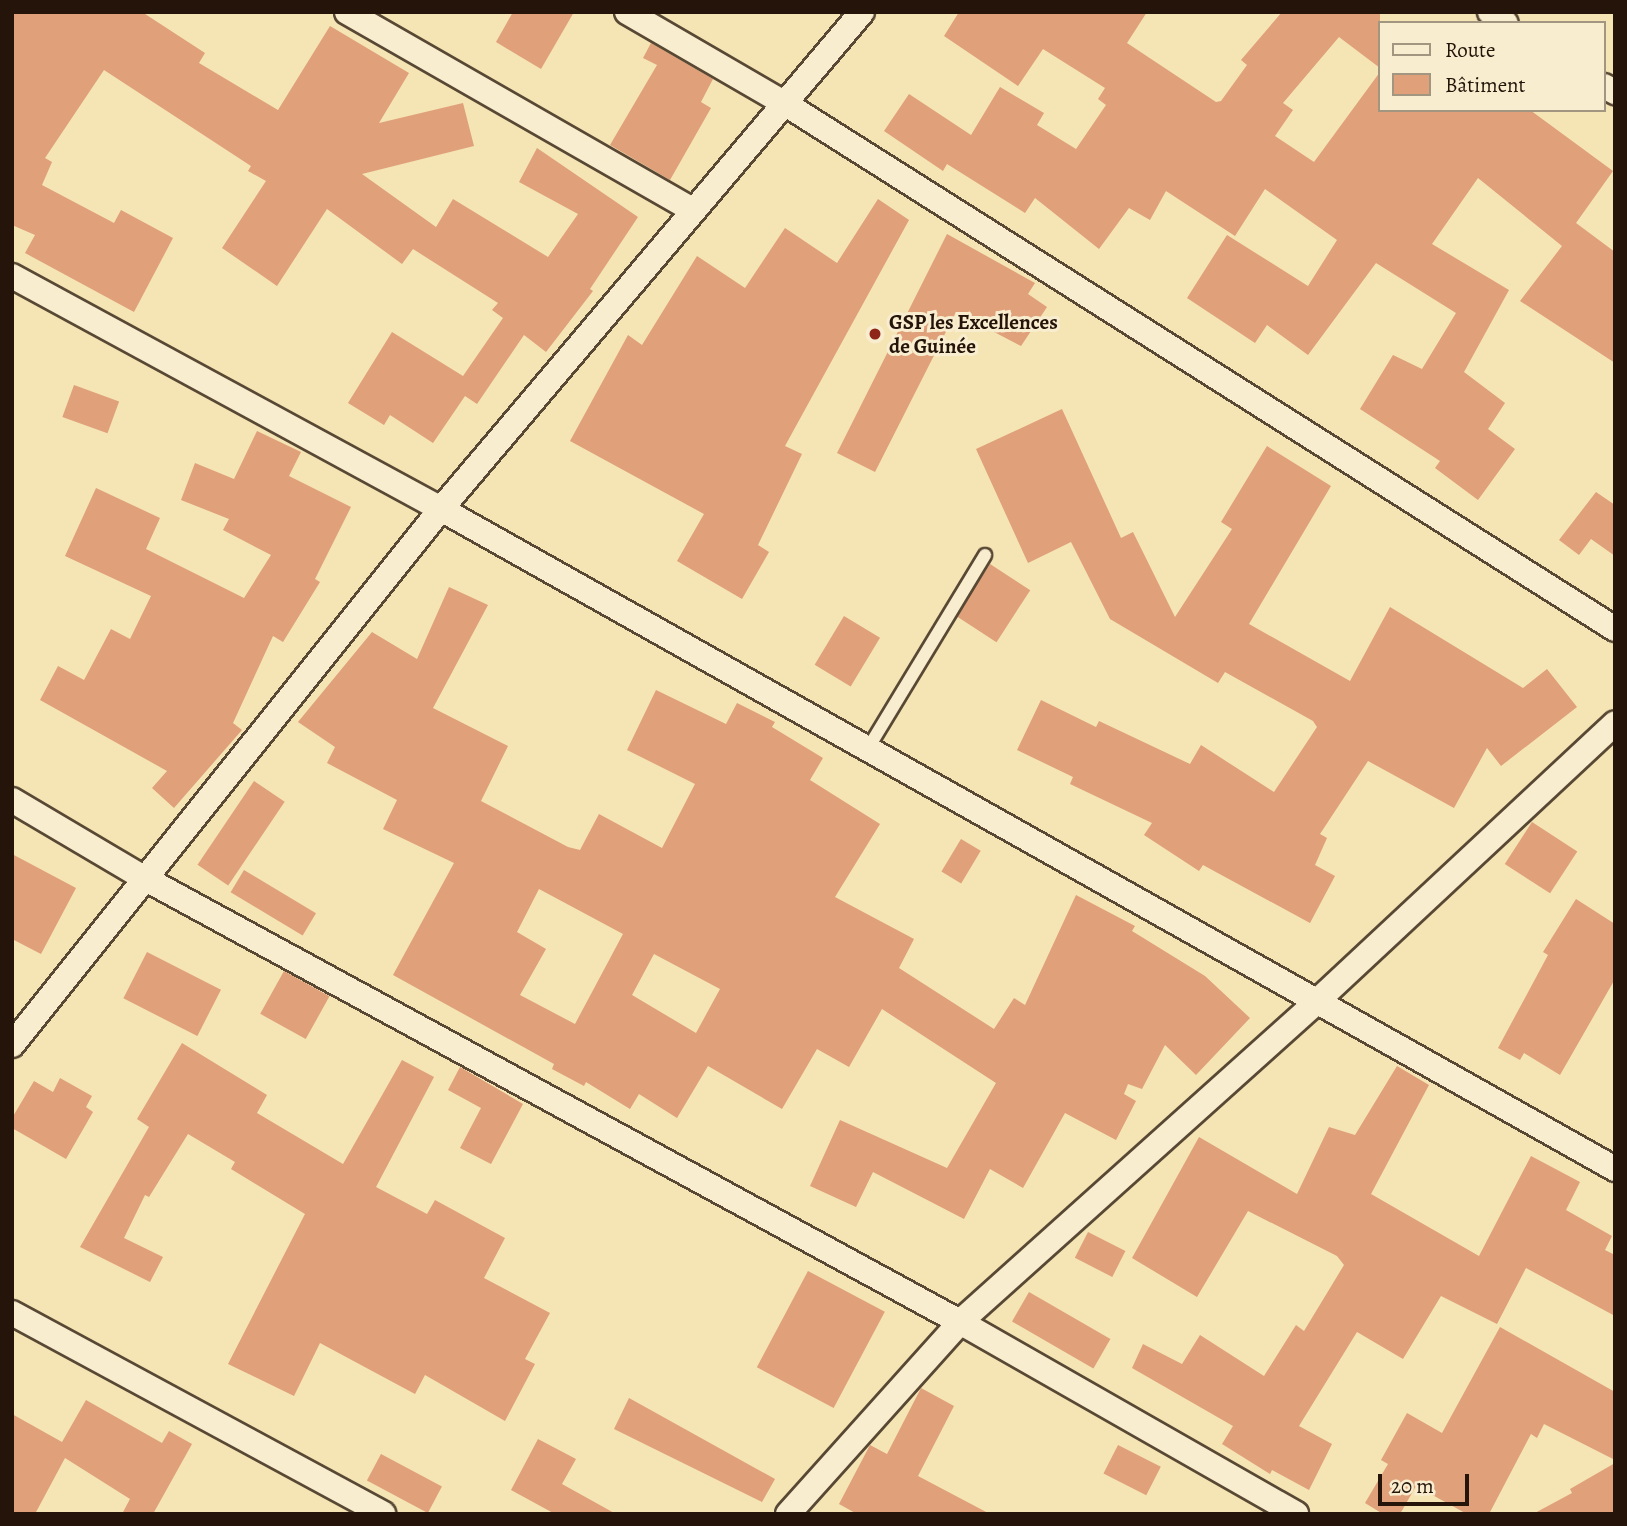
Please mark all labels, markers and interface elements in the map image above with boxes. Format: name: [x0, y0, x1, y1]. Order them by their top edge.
legend: [1378, 21, 1606, 112]
text: Route: [1445, 36, 1495, 64]
text: Bâtiment: [1445, 71, 1526, 99]
place label: GSP les Excellences de Guinée: [889, 309, 1058, 359]
marker: GSP les Excellences de Guinée: [867, 326, 883, 342]
scale bar: [1382, 1460, 1473, 1504]
text: 20 m: [1391, 1472, 1434, 1500]

